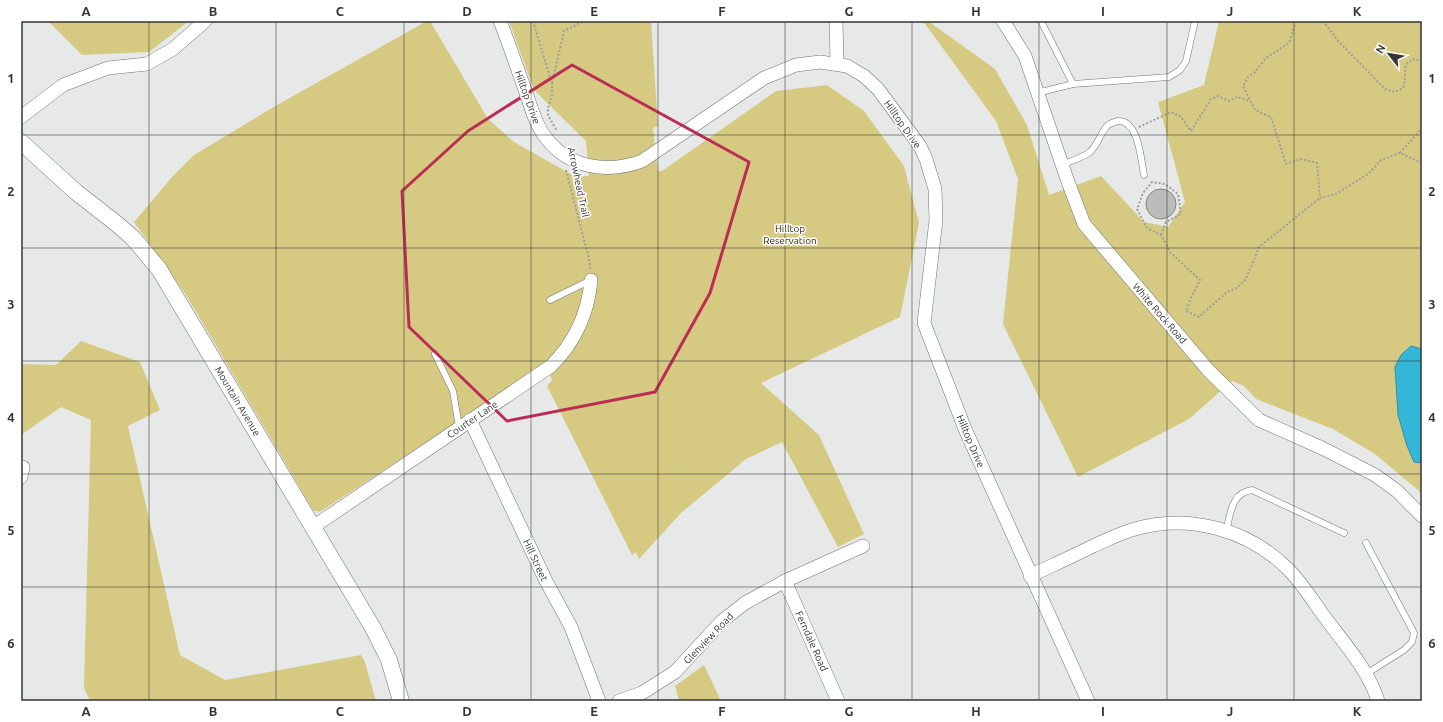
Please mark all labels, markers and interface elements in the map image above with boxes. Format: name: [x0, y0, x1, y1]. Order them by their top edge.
text: A: [81, 4, 91, 18]
text: B: [209, 4, 218, 18]
text: C: [336, 4, 345, 18]
text: D: [462, 4, 472, 18]
text: E: [590, 4, 598, 18]
text: F: [718, 4, 726, 18]
text: G: [845, 4, 854, 18]
text: H: [971, 4, 981, 18]
text: I: [1101, 4, 1105, 18]
text: J: [1227, 4, 1233, 18]
text: K: [1353, 4, 1362, 18]
north arrow: [1369, 34, 1409, 74]
text: N: [1373, 42, 1388, 55]
street label: Hilltop Drive: [513, 69, 542, 125]
text: 1: [7, 71, 15, 85]
text: 1: [1428, 71, 1436, 85]
street label: Hilltop Drive: [882, 98, 923, 150]
street label: Arrowhead Trail: [566, 146, 591, 219]
text: 2: [7, 184, 15, 198]
text: 2: [1428, 184, 1436, 198]
park label: Hilltop Reservation: [763, 223, 817, 246]
street label: White Rock Road: [1130, 281, 1189, 346]
text: 3: [7, 297, 15, 311]
text: 3: [1428, 297, 1436, 311]
street label: Mountain Avenue: [212, 365, 263, 438]
street label: Courter Lane: [445, 399, 500, 440]
text: 4: [7, 410, 15, 424]
text: 4: [1428, 410, 1436, 424]
street label: Hilltop Drive: [954, 413, 987, 469]
text: 5: [7, 523, 15, 537]
text: 5: [1428, 523, 1436, 537]
street label: Hill Street: [521, 538, 550, 583]
street label: Ferndale Road: [793, 609, 830, 673]
street label: Glenview Road: [681, 611, 735, 666]
text: 6: [7, 636, 15, 650]
text: 6: [1428, 636, 1436, 650]
text: A: [81, 704, 91, 718]
text: B: [209, 704, 218, 718]
text: C: [336, 704, 345, 718]
text: D: [462, 704, 472, 718]
text: E: [590, 704, 598, 718]
text: F: [718, 704, 726, 718]
text: G: [845, 704, 854, 718]
text: H: [971, 704, 981, 718]
text: I: [1101, 704, 1105, 718]
text: J: [1227, 704, 1233, 718]
text: K: [1353, 704, 1362, 718]

